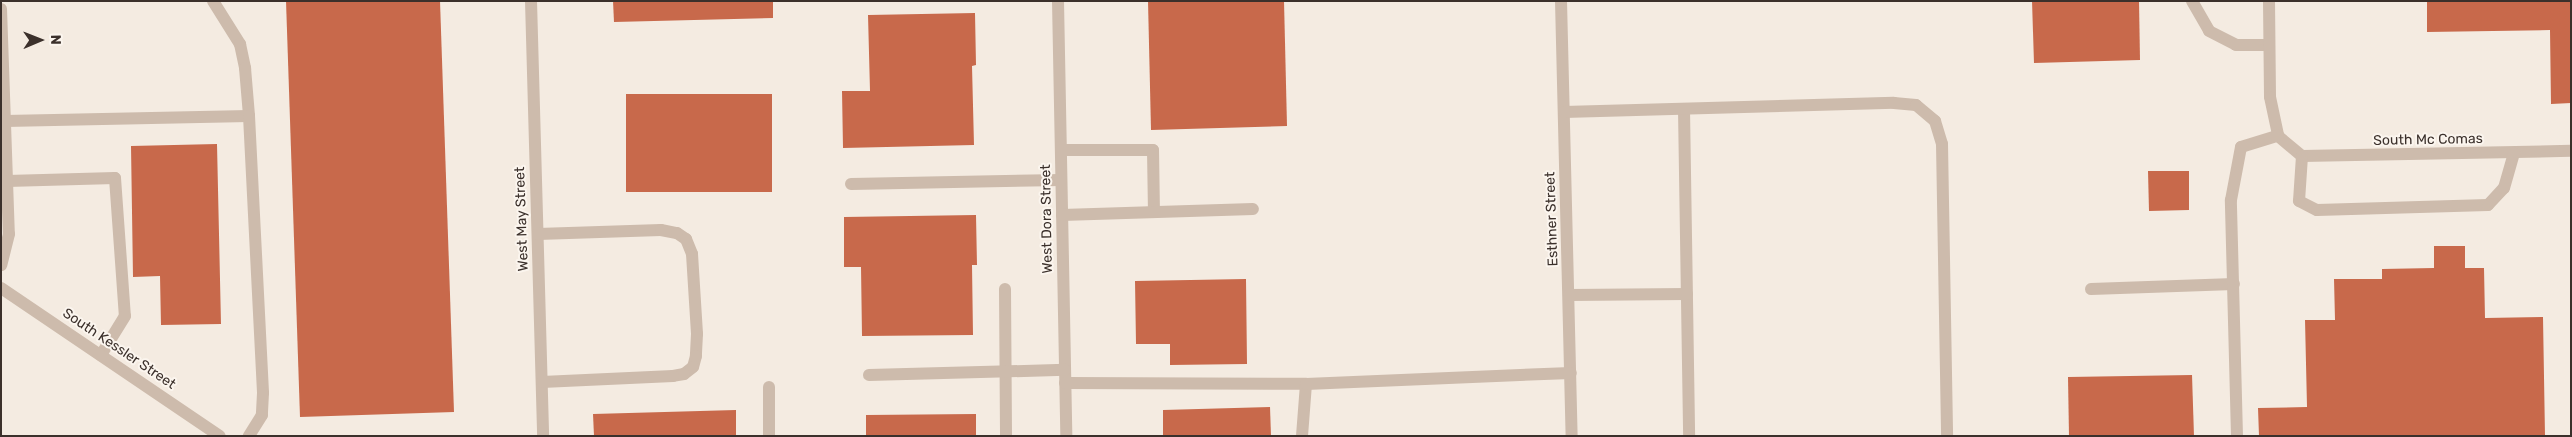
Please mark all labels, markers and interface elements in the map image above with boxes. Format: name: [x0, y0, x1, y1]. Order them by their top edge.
north arrow: [15, 15, 65, 65]
text: N: [47, 35, 64, 45]
street label: South Mc Comas: [2373, 131, 2483, 149]
street label: West Dora Street: [1038, 164, 1056, 274]
street label: West May Street: [512, 166, 532, 272]
street label: Esthner Street: [1542, 171, 1562, 267]
street label: South Kessler Street: [59, 305, 179, 393]

